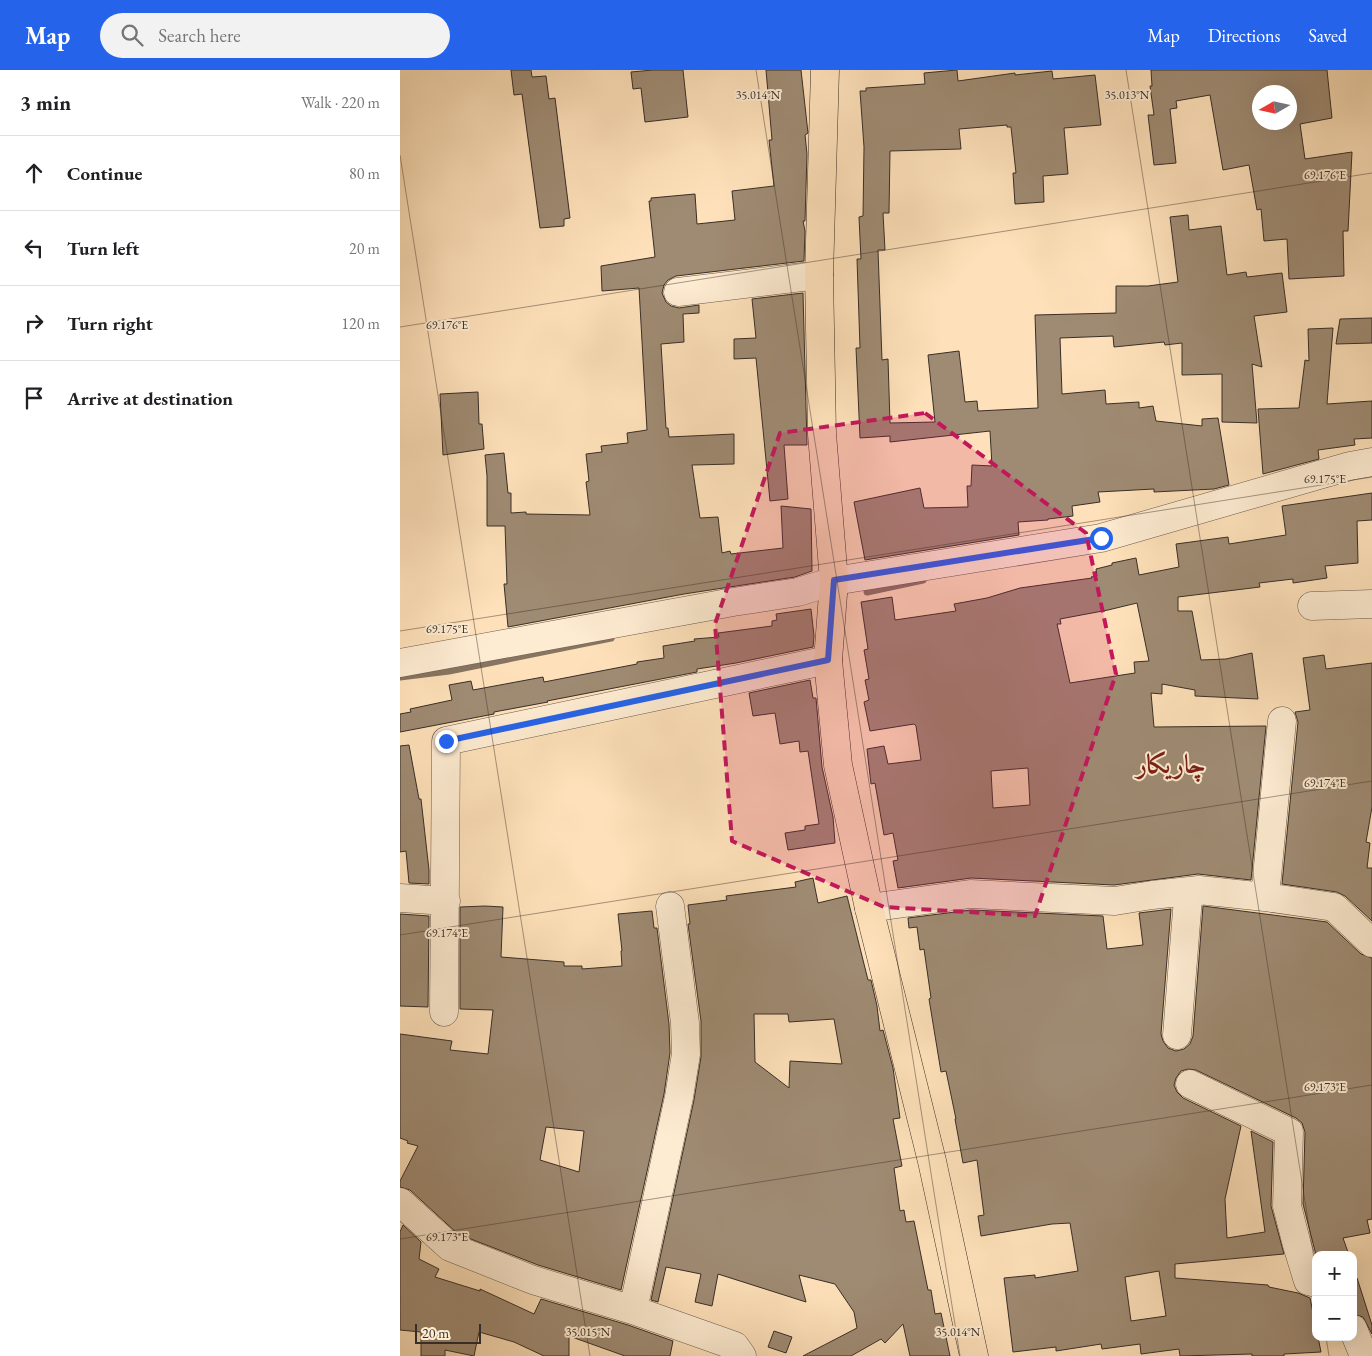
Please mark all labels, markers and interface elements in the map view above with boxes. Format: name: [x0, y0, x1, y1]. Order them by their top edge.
search box: [100, 13, 450, 58]
text: Map: [25, 20, 70, 51]
icon: search: [118, 21, 146, 49]
text: Search here: [158, 23, 241, 48]
text: Map: [1148, 24, 1180, 47]
text: Directions: [1208, 24, 1280, 47]
text: Saved: [1308, 24, 1347, 47]
north arrow: [1252, 85, 1297, 130]
text: 35.014°N: [736, 87, 781, 103]
text: 35.013°N: [1105, 87, 1150, 103]
text: 3 min: [20, 89, 71, 116]
text: Walk · 220 m: [301, 92, 380, 113]
icon: ahead: [20, 159, 48, 187]
text: Continue: [67, 161, 142, 186]
text: 80 m: [349, 163, 380, 184]
text: 69.176°E: [1304, 167, 1346, 183]
icon: left: [20, 234, 48, 262]
text: Turn left: [67, 236, 139, 261]
text: 20 m: [349, 238, 380, 259]
icon: right: [20, 309, 48, 337]
text: Turn right: [67, 311, 153, 336]
text: 120 m: [341, 313, 380, 334]
text: 69.176°E: [426, 317, 468, 333]
icon: arrive: [20, 384, 48, 412]
text: Arrive at destination: [67, 386, 233, 411]
text: 69.175°E: [1304, 471, 1346, 487]
route start: [1090, 527, 1113, 550]
text: 69.175°E: [426, 621, 468, 637]
route end: [435, 730, 458, 753]
district label: چاریکار: [1133, 747, 1206, 783]
text: 69.174°E: [1304, 775, 1346, 791]
text: 69.174°E: [426, 925, 468, 941]
text: 69.173°E: [1304, 1079, 1346, 1095]
text: 69.173°E: [426, 1229, 468, 1245]
map controls: [1312, 1251, 1357, 1341]
button: +: [1312, 1251, 1357, 1296]
button: −: [1312, 1296, 1357, 1341]
scale bar: [415, 1321, 481, 1344]
text: 20 m: [422, 1324, 449, 1342]
text: 35.015°N: [566, 1324, 611, 1340]
text: 35.014°N: [936, 1324, 981, 1340]

